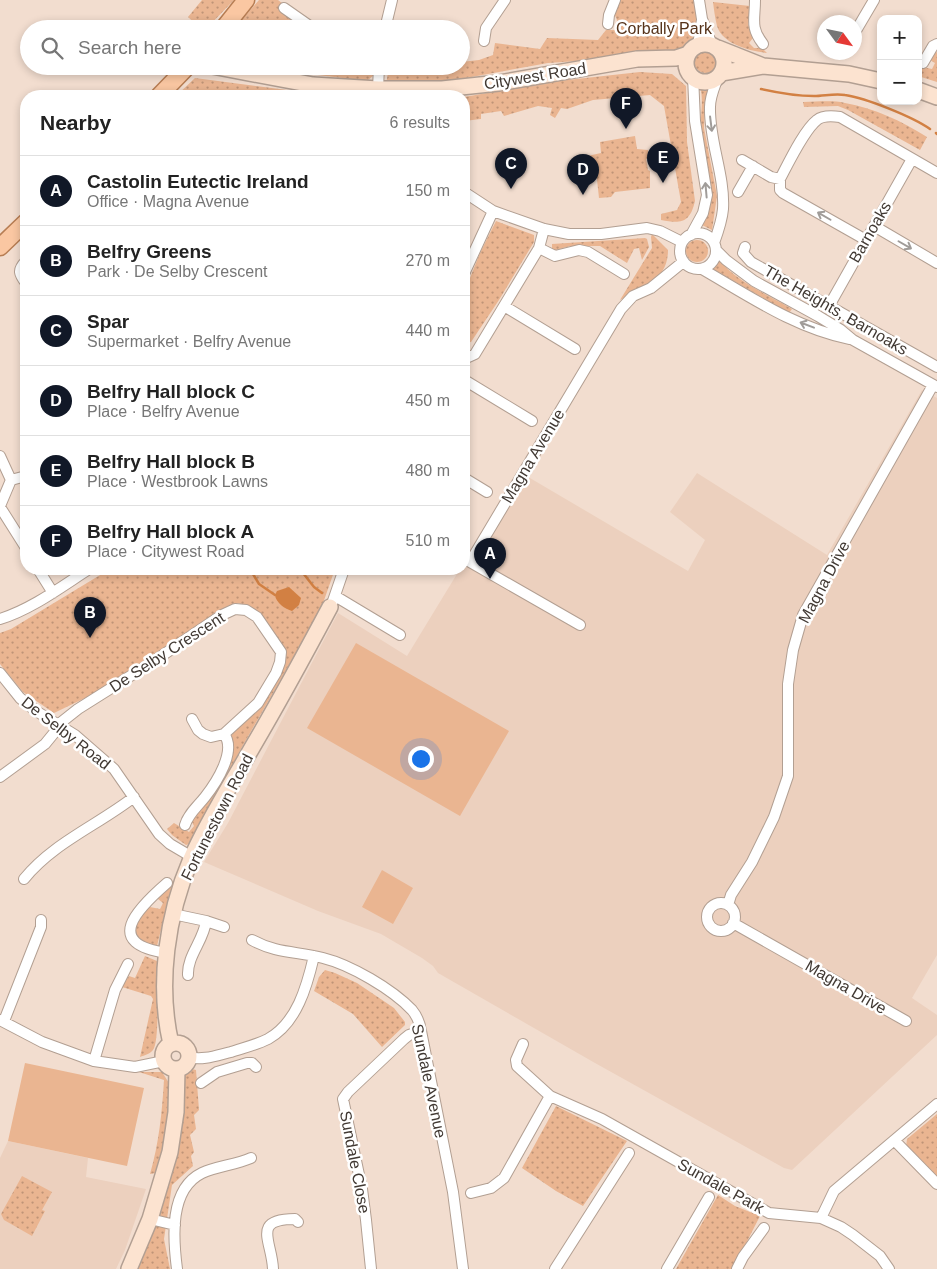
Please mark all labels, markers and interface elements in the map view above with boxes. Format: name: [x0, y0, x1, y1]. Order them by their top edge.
north arrow: [817, 15, 862, 60]
map controls: [877, 15, 922, 105]
button: +: [877, 15, 922, 60]
search box: [20, 20, 470, 75]
park label: Corbally Park: [616, 20, 713, 37]
icon: search: [38, 34, 66, 62]
text: Search here: [78, 37, 182, 58]
street label: Citywest Road: [483, 60, 587, 92]
button: −: [877, 60, 922, 105]
pin: F: [610, 88, 642, 129]
text: Nearby: [40, 111, 111, 134]
text: 6 results: [390, 114, 450, 131]
one-way arrow: [706, 116, 716, 132]
pin: E: [647, 142, 679, 183]
pin: C: [495, 148, 527, 189]
pin: D: [567, 154, 599, 195]
text: Castolin Eutectic Ireland: [87, 171, 309, 192]
text: A: [50, 182, 62, 199]
text: 150 m: [406, 182, 450, 199]
one-way arrow: [701, 182, 711, 198]
text: Office · Magna Avenue: [87, 193, 249, 210]
street label: Barnoaks: [846, 198, 894, 266]
one-way arrow: [816, 211, 831, 221]
one-way arrow: [898, 240, 912, 250]
text: Belfry Greens: [87, 241, 212, 262]
text: B: [50, 252, 62, 269]
text: 270 m: [406, 252, 450, 269]
street label: The Heights, Barnoaks: [761, 262, 911, 358]
text: Park · De Selby Crescent: [87, 263, 268, 280]
text: Spar: [87, 311, 129, 332]
one-way arrow: [800, 320, 815, 330]
text: C: [50, 322, 62, 339]
text: 440 m: [406, 322, 450, 339]
text: Supermarket · Belfry Avenue: [87, 333, 291, 350]
text: Belfry Hall block C: [87, 381, 255, 402]
text: D: [50, 392, 62, 409]
text: 450 m: [406, 392, 450, 409]
text: Place · Belfry Avenue: [87, 403, 240, 420]
street label: Magna Avenue: [498, 406, 568, 506]
text: Belfry Hall block B: [87, 451, 255, 472]
text: E: [51, 462, 61, 479]
text: 480 m: [406, 462, 450, 479]
text: Place · Westbrook Lawns: [87, 473, 268, 490]
text: Belfry Hall block A: [87, 521, 254, 542]
text: F: [51, 532, 61, 549]
text: 510 m: [406, 532, 450, 549]
pin: A: [474, 538, 506, 579]
street label: Magna Drive: [795, 538, 853, 626]
text: Place · Citywest Road: [87, 543, 244, 560]
pin: B: [74, 597, 106, 638]
street label: De Selby Crescent: [106, 608, 228, 695]
street label: De Selby Road: [18, 693, 114, 773]
your location: [408, 746, 434, 772]
street label: Fortunestown Road: [178, 751, 256, 883]
street label: Magna Drive: [802, 957, 890, 1017]
street label: Sundale Avenue: [409, 1022, 449, 1140]
street label: Sundale Close: [337, 1109, 373, 1215]
street label: Sundale Park: [675, 1155, 768, 1217]

